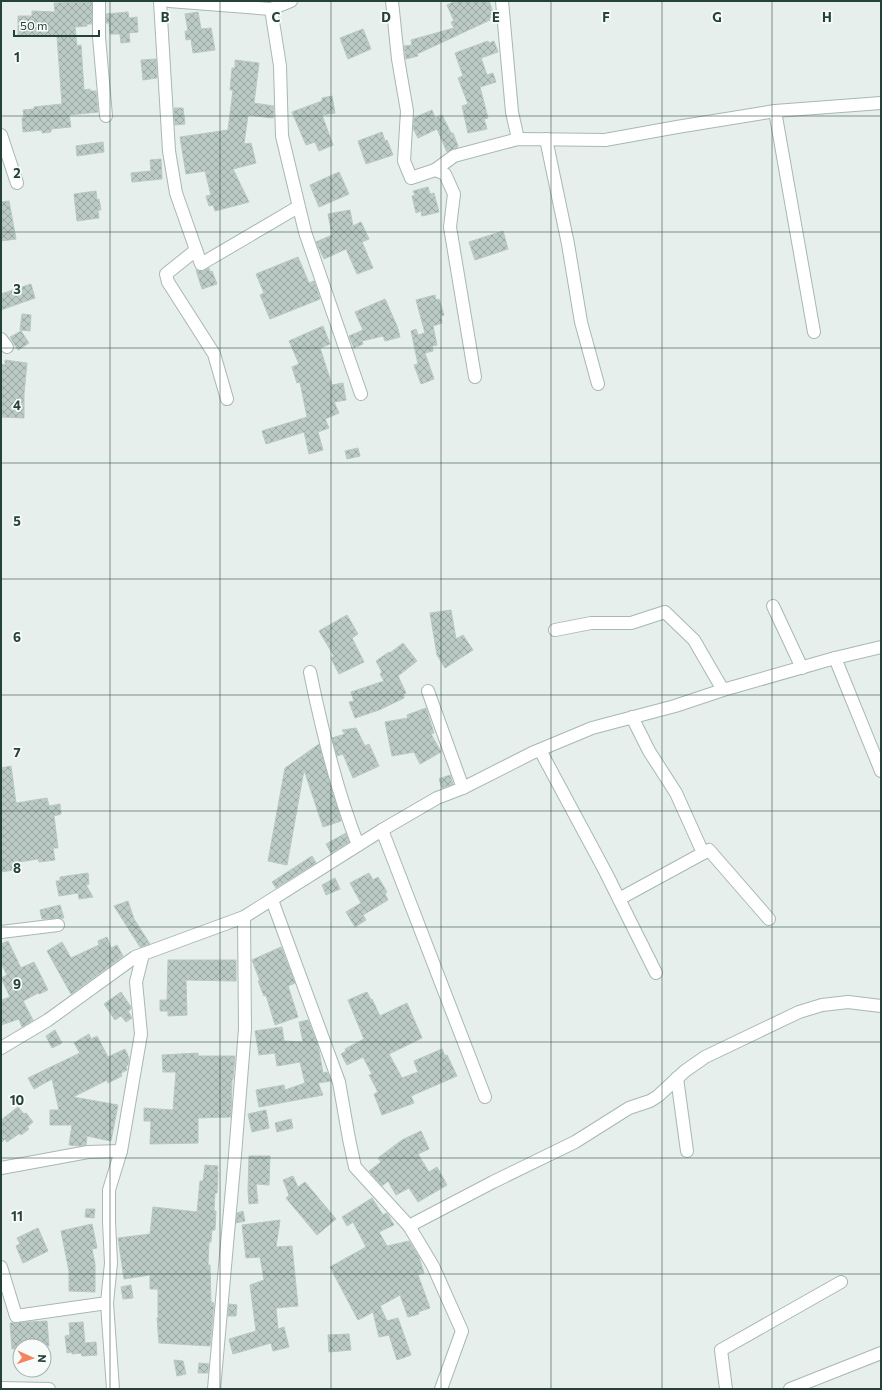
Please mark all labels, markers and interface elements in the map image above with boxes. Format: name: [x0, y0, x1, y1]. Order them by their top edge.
text: B: [161, 9, 170, 25]
text: C: [272, 9, 281, 25]
text: D: [381, 9, 391, 25]
text: E: [492, 9, 500, 25]
text: F: [602, 9, 610, 25]
text: G: [712, 9, 722, 25]
text: H: [822, 9, 832, 25]
scale bar: [14, 12, 99, 38]
text: 50 m: [20, 18, 48, 32]
text: 1: [14, 49, 20, 65]
text: 2: [13, 165, 21, 181]
text: 3: [13, 281, 21, 297]
text: 4: [13, 397, 21, 413]
text: 5: [13, 513, 21, 529]
text: 6: [13, 629, 21, 645]
text: 7: [13, 744, 21, 760]
text: 8: [13, 860, 21, 876]
text: 9: [13, 976, 21, 992]
text: 10: [10, 1092, 25, 1108]
text: 11: [11, 1208, 23, 1224]
north arrow: [12, 1338, 52, 1378]
text: N: [36, 1354, 49, 1363]

